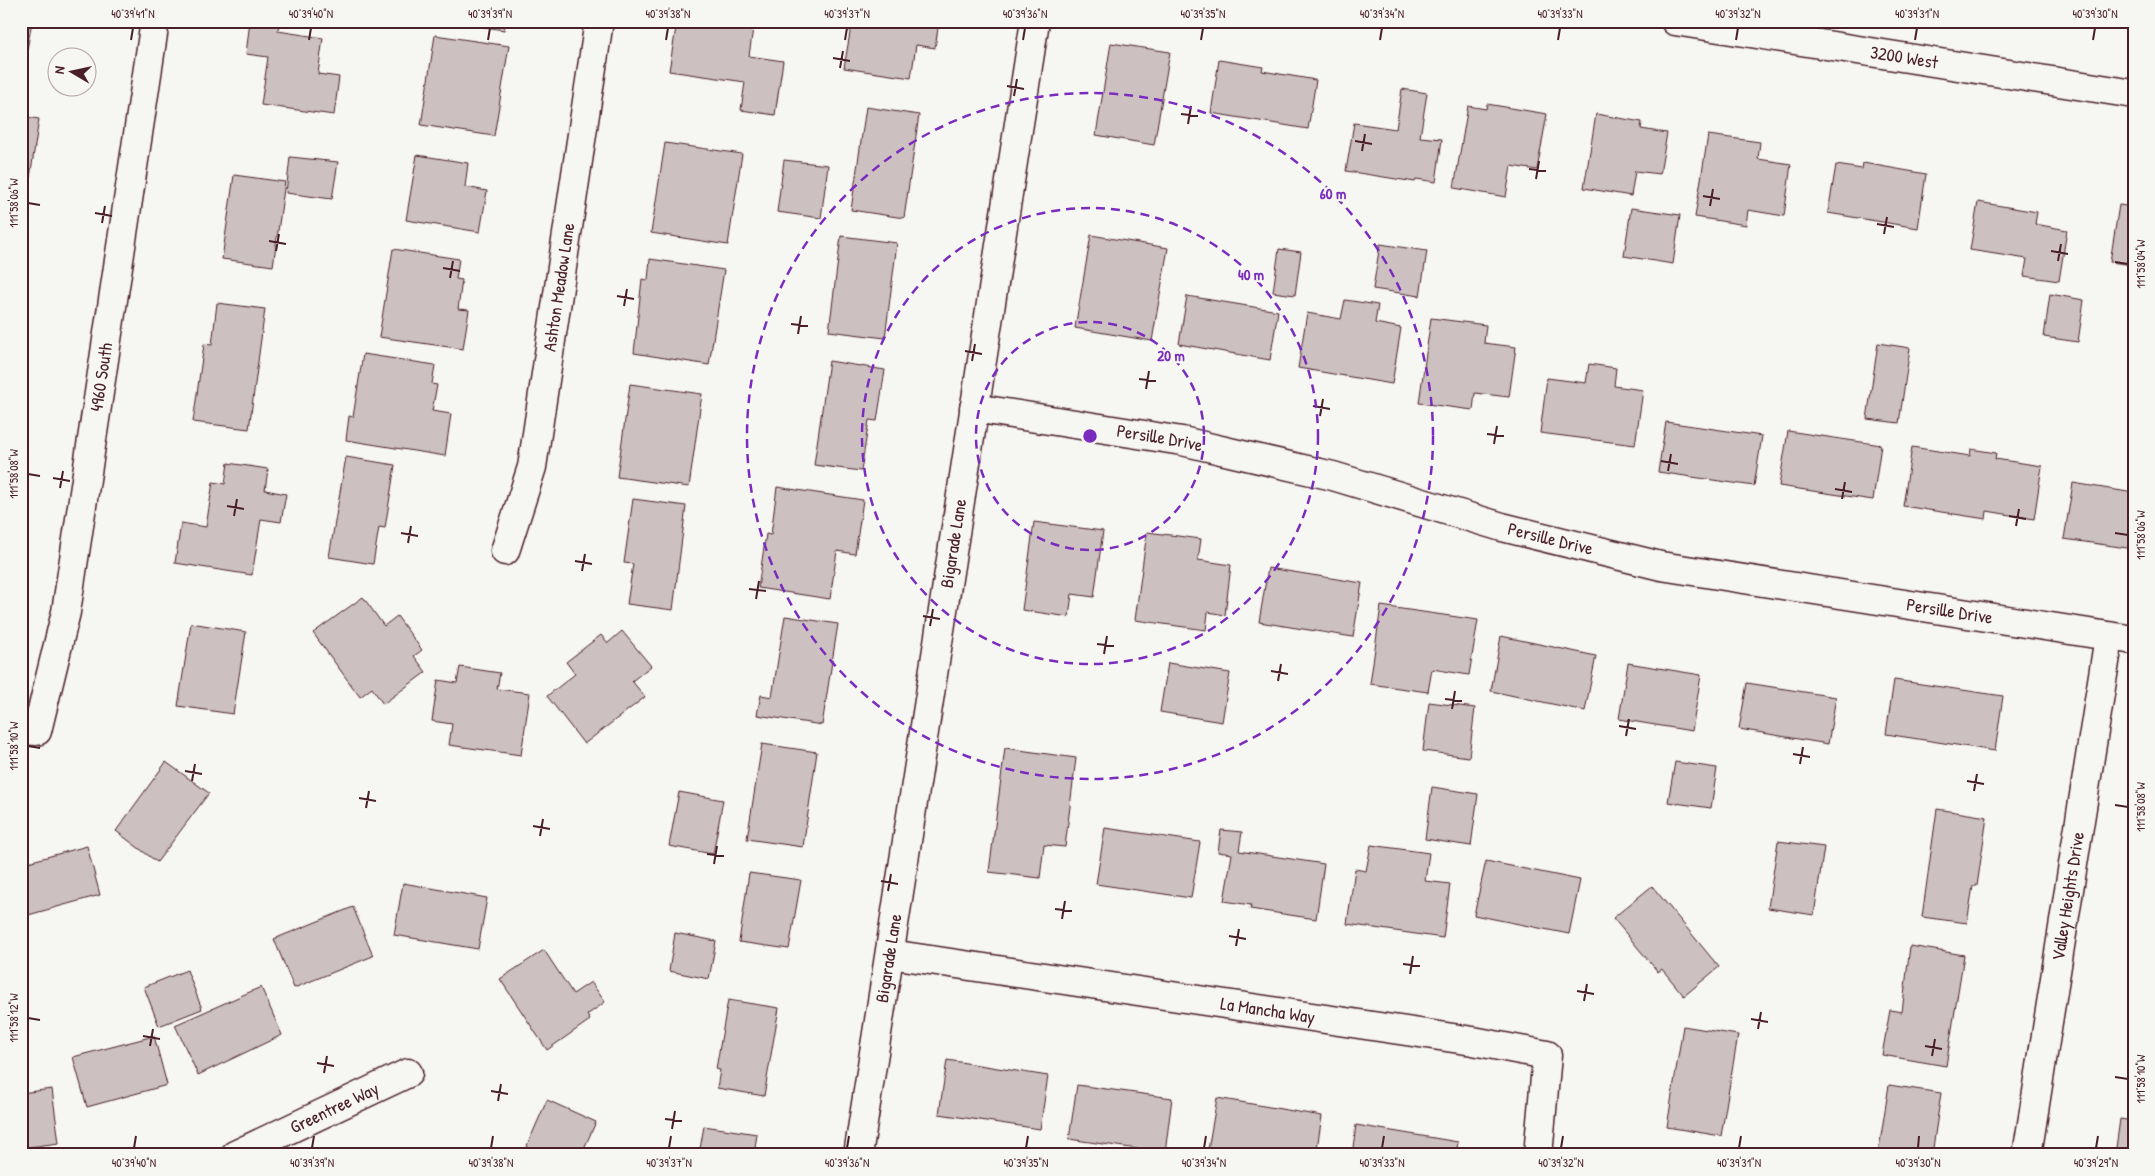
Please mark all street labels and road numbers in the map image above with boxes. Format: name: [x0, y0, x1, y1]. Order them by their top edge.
street label: 3200 West: [1869, 39, 1941, 75]
street label: Ashton Meadow Lane: [537, 221, 581, 353]
street label: 4960 South: [83, 341, 118, 413]
street label: Persille Drive: [1115, 418, 1205, 457]
street label: Bigarade Lane: [934, 497, 972, 590]
street label: Persille Drive: [1505, 516, 1596, 561]
street label: Persille Drive: [1905, 592, 1995, 630]
street label: Valley Heights Drive: [2045, 830, 2090, 962]
street label: Bigarade Lane: [869, 912, 907, 1005]
street label: La Mancha Way: [1219, 990, 1317, 1029]
street label: Greentree Way: [286, 1076, 383, 1139]

